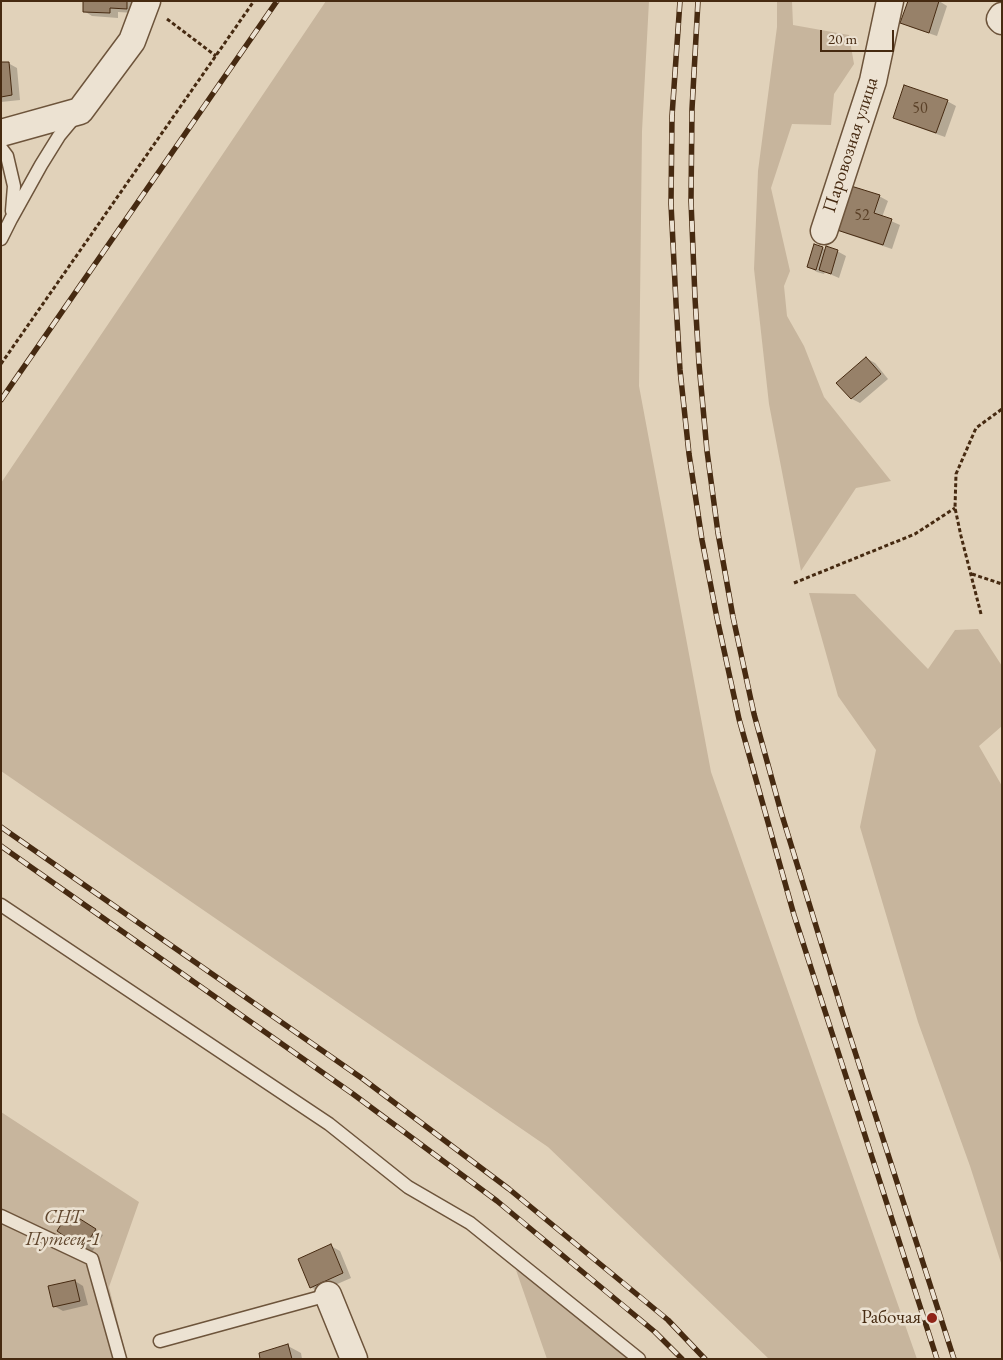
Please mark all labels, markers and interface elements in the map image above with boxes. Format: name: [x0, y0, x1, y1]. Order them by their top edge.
scale bar: [823, 20, 897, 52]
text: 20 m: [828, 29, 857, 48]
street label: Паровозная улица: [818, 74, 884, 216]
house number: 50: [912, 99, 928, 119]
house number: 52: [854, 206, 870, 226]
park label: СНТ Путеец-1: [26, 1207, 100, 1251]
place label: Рабочая: [861, 1307, 921, 1329]
marker: Рабочая: [925, 1311, 939, 1325]

